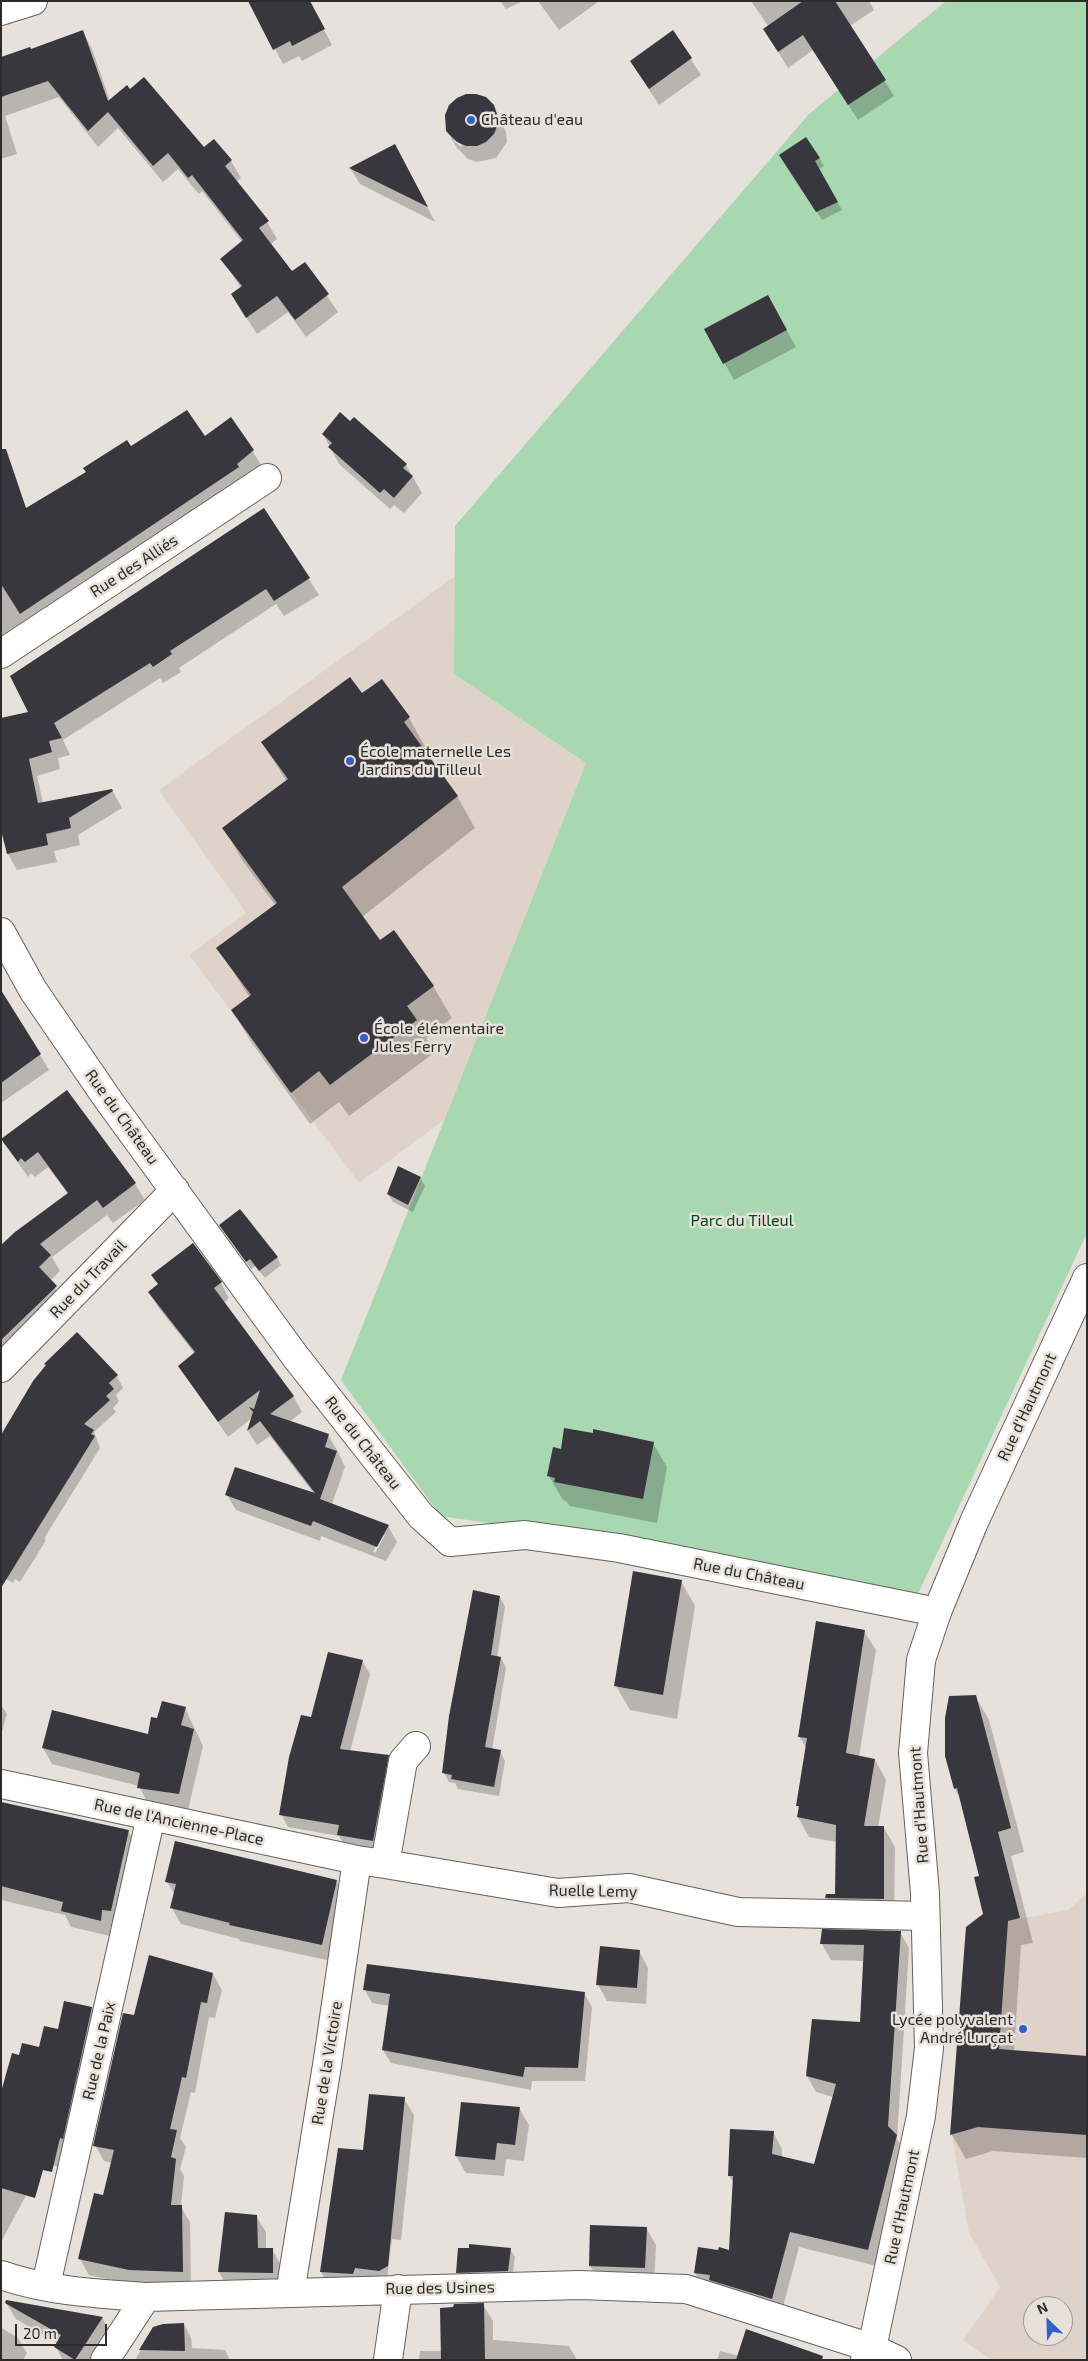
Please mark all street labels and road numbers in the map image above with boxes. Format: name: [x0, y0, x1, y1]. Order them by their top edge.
street label: Rue des Alliés: [87, 531, 181, 601]
street label: Rue du Château: [81, 1066, 163, 1168]
street label: Rue du Travail: [46, 1236, 130, 1322]
street label: Rue d'Hautmont: [994, 1350, 1060, 1464]
street label: Rue du Château: [321, 1393, 405, 1493]
street label: Rue du Château: [692, 1554, 806, 1594]
street label: Rue d'Hautmont: [905, 1746, 933, 1864]
street label: Rue de l'Ancienne-Place: [92, 1795, 266, 1849]
street label: Ruelle Lemy: [549, 1881, 637, 1901]
street label: Rue de la Paix: [78, 2000, 120, 2102]
street label: Rue de la Victoire: [308, 2000, 346, 2126]
street label: Rue d'Hautmont: [880, 2148, 924, 2266]
street label: Rue des Usines: [385, 2277, 495, 2299]

